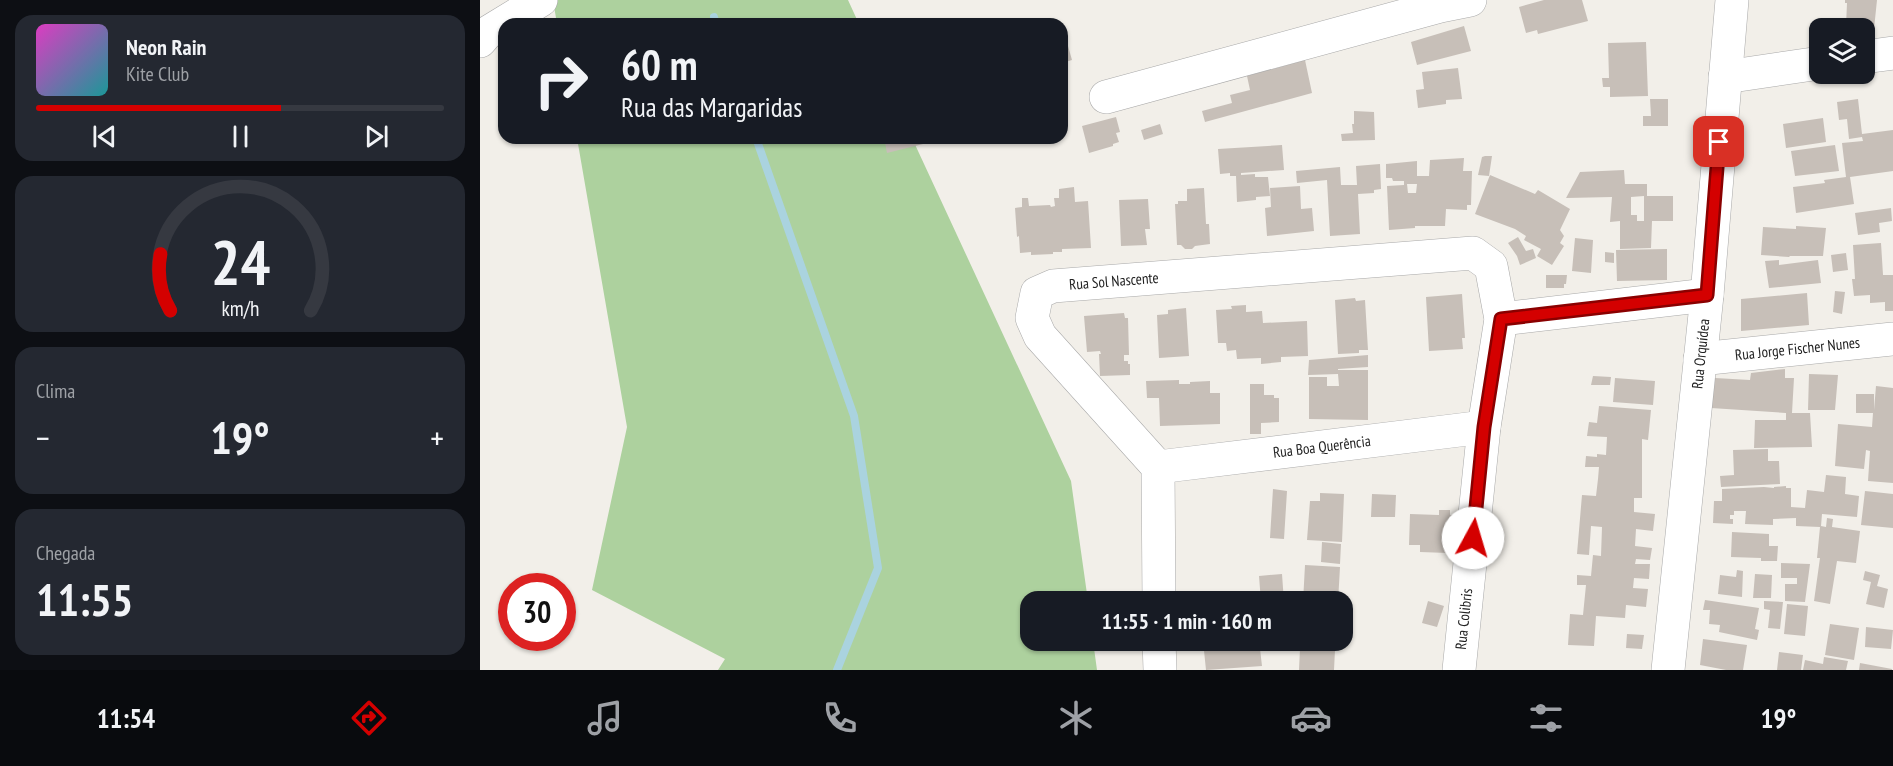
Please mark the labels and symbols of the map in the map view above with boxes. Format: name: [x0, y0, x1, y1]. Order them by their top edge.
pin: [1693, 116, 1744, 167]
street label: Rua Sol Nascente: [1068, 268, 1159, 294]
street label: Rua Orquídea: [1687, 318, 1713, 390]
street label: Rua Jorge Fischer Nunes: [1734, 332, 1861, 364]
street label: Rua Boa Querência: [1272, 431, 1372, 462]
position arrow: [1441, 506, 1505, 570]
speed limit sign: 30: [498, 573, 576, 651]
street label: Rua Colibris: [1451, 587, 1476, 651]

